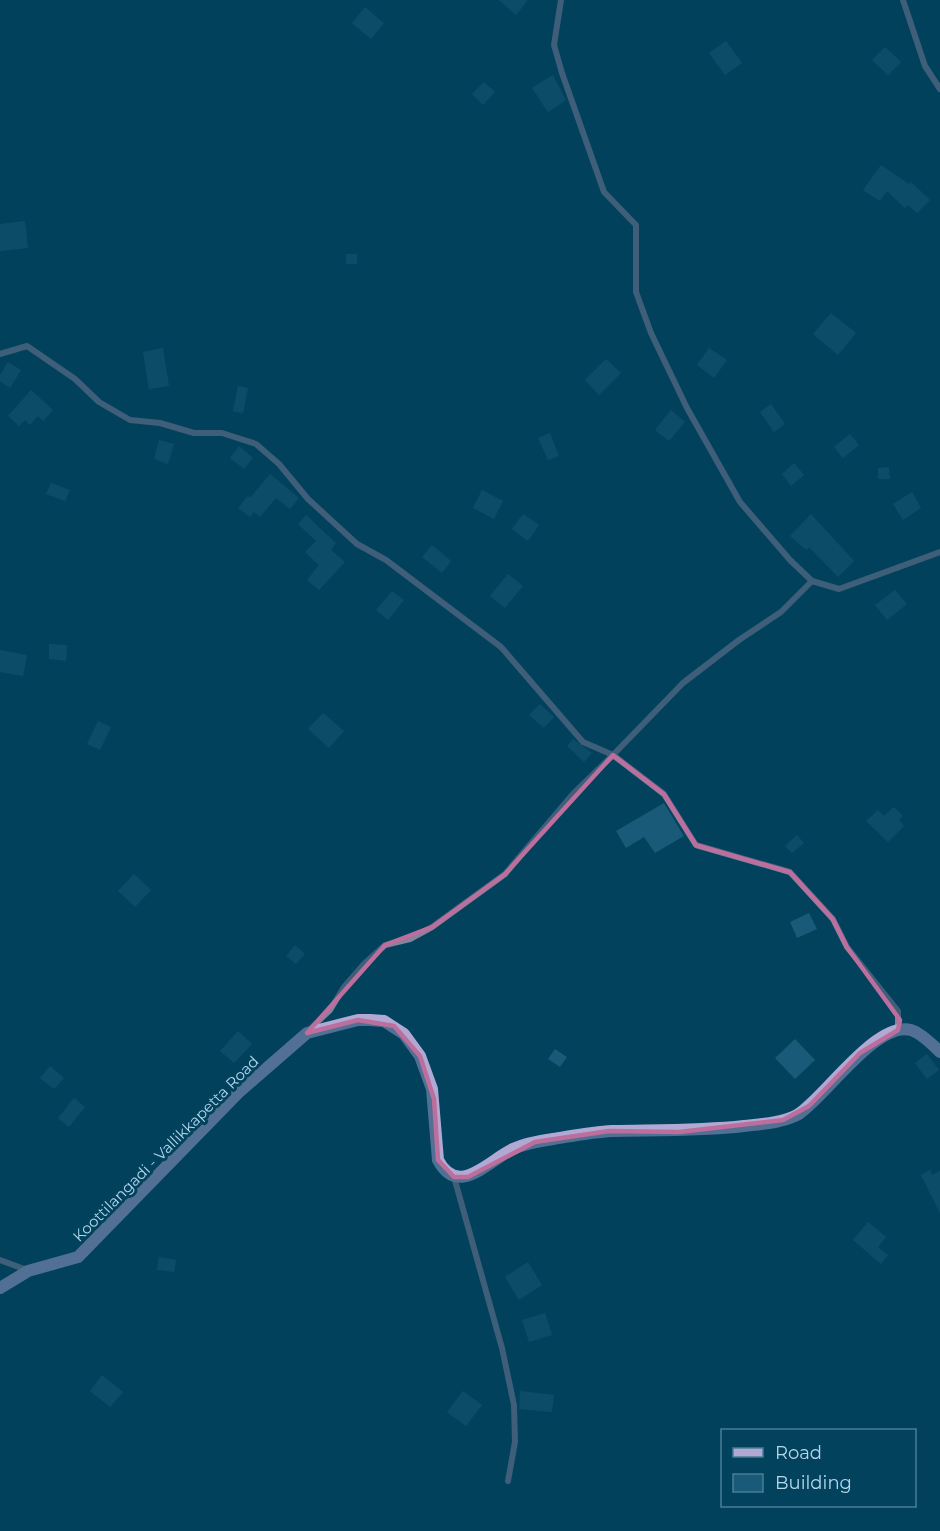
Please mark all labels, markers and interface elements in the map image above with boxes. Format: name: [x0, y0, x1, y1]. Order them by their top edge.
street label: Koottilangadi - Vallikkapetta Road: [69, 1052, 263, 1246]
legend: [721, 1429, 916, 1507]
text: Road: [775, 1442, 822, 1464]
text: Building: [775, 1472, 852, 1494]

